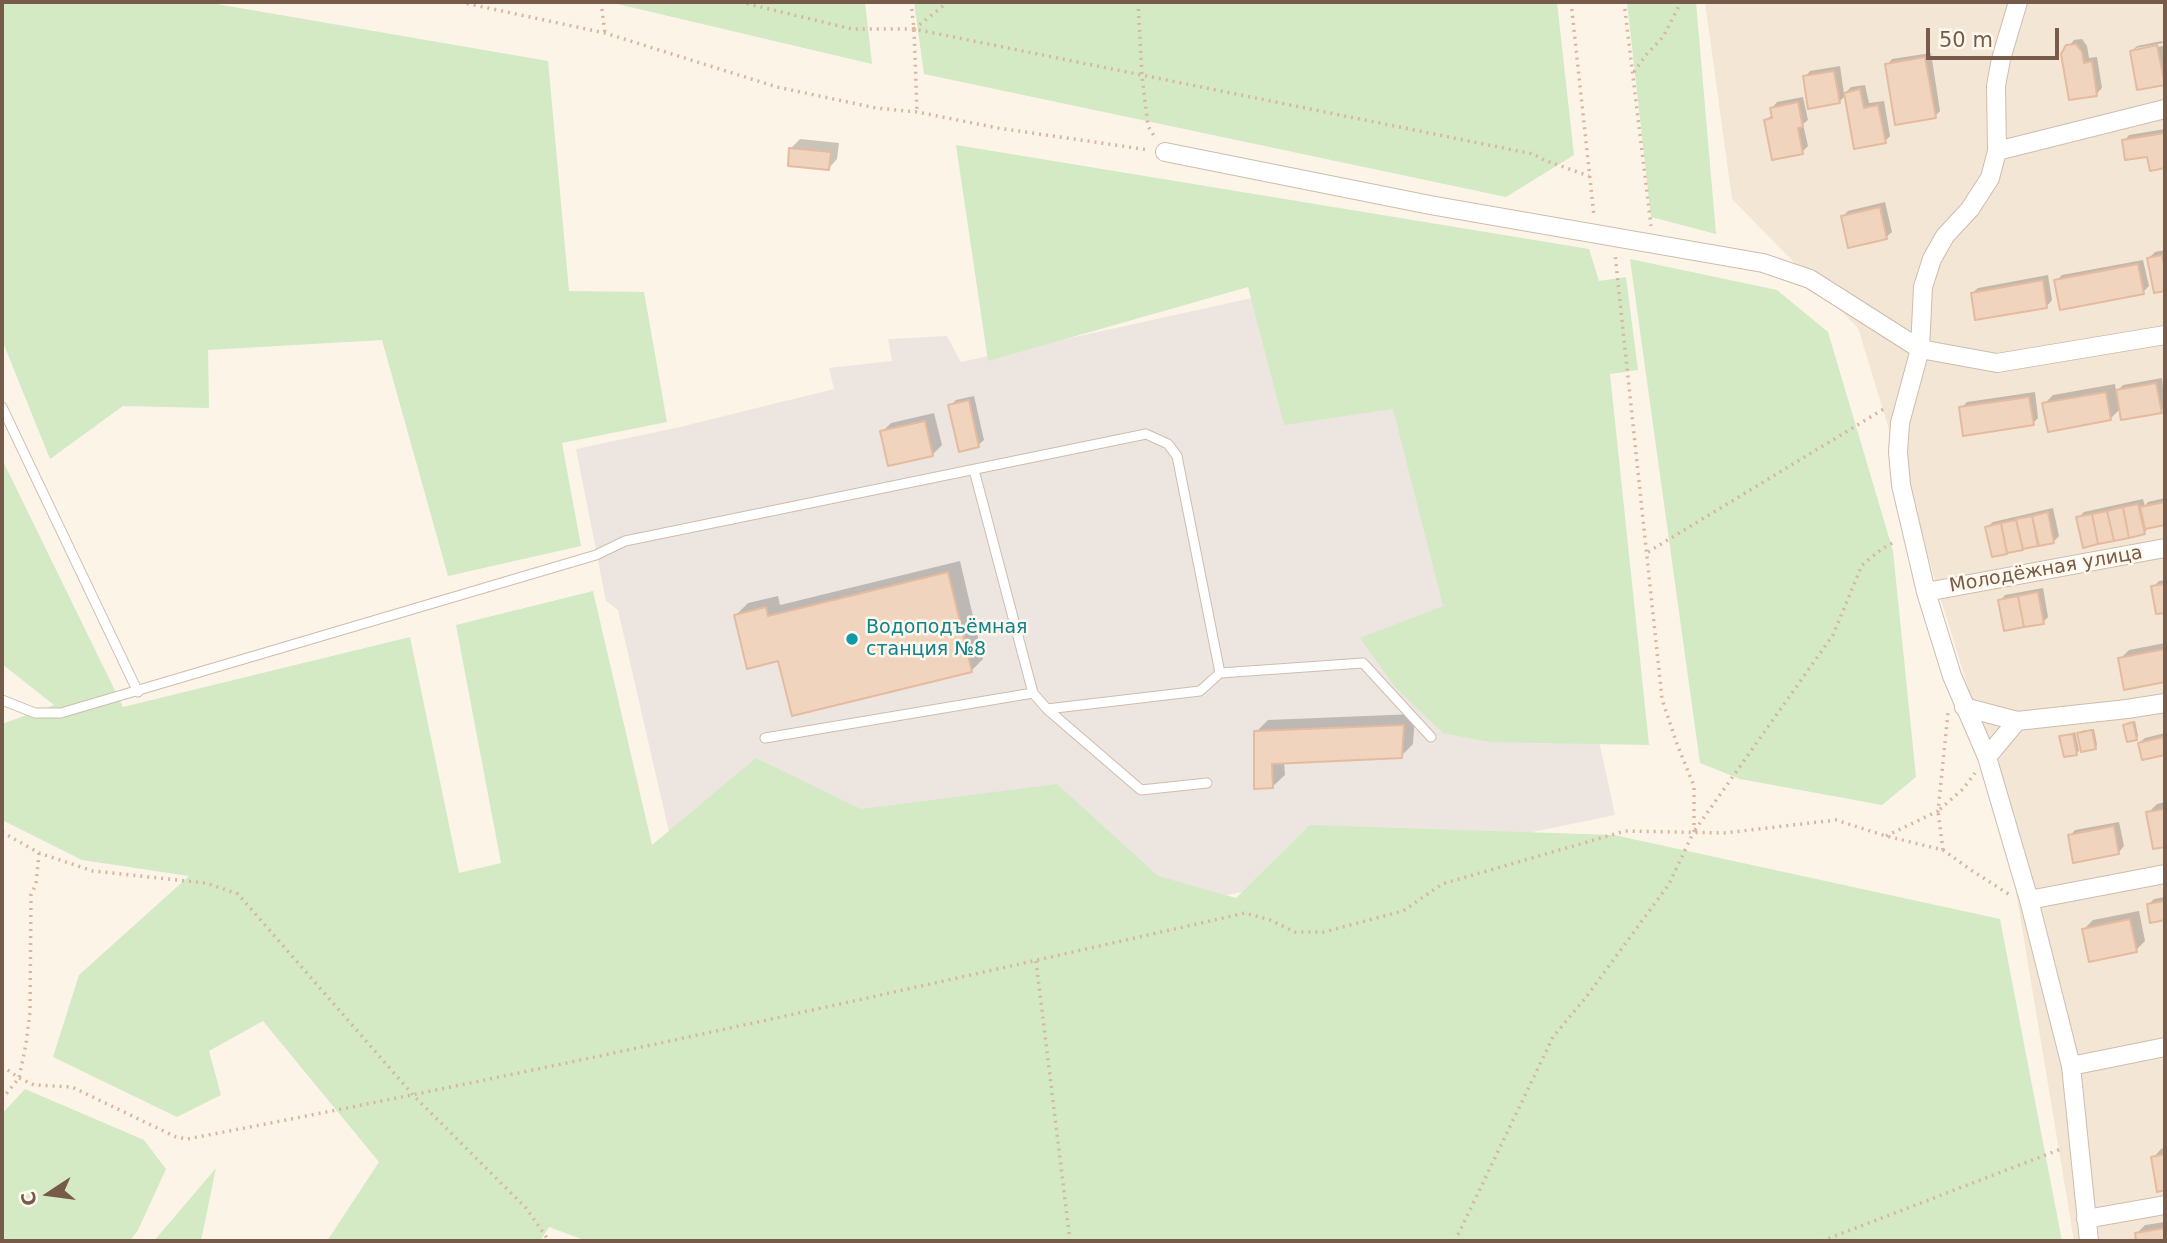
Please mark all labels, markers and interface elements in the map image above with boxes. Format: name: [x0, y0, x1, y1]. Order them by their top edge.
scale bar: [1929, 14, 2062, 58]
text: 50 m: [1939, 28, 1993, 52]
street label: Молодёжная улица: [1948, 542, 2144, 598]
place label: Водоподъёмная станция №8: [866, 617, 1028, 661]
marker: Водоподъёмная станция №8: [844, 631, 860, 647]
north arrow: [14, 1159, 84, 1229]
text: С: [16, 1189, 41, 1208]

